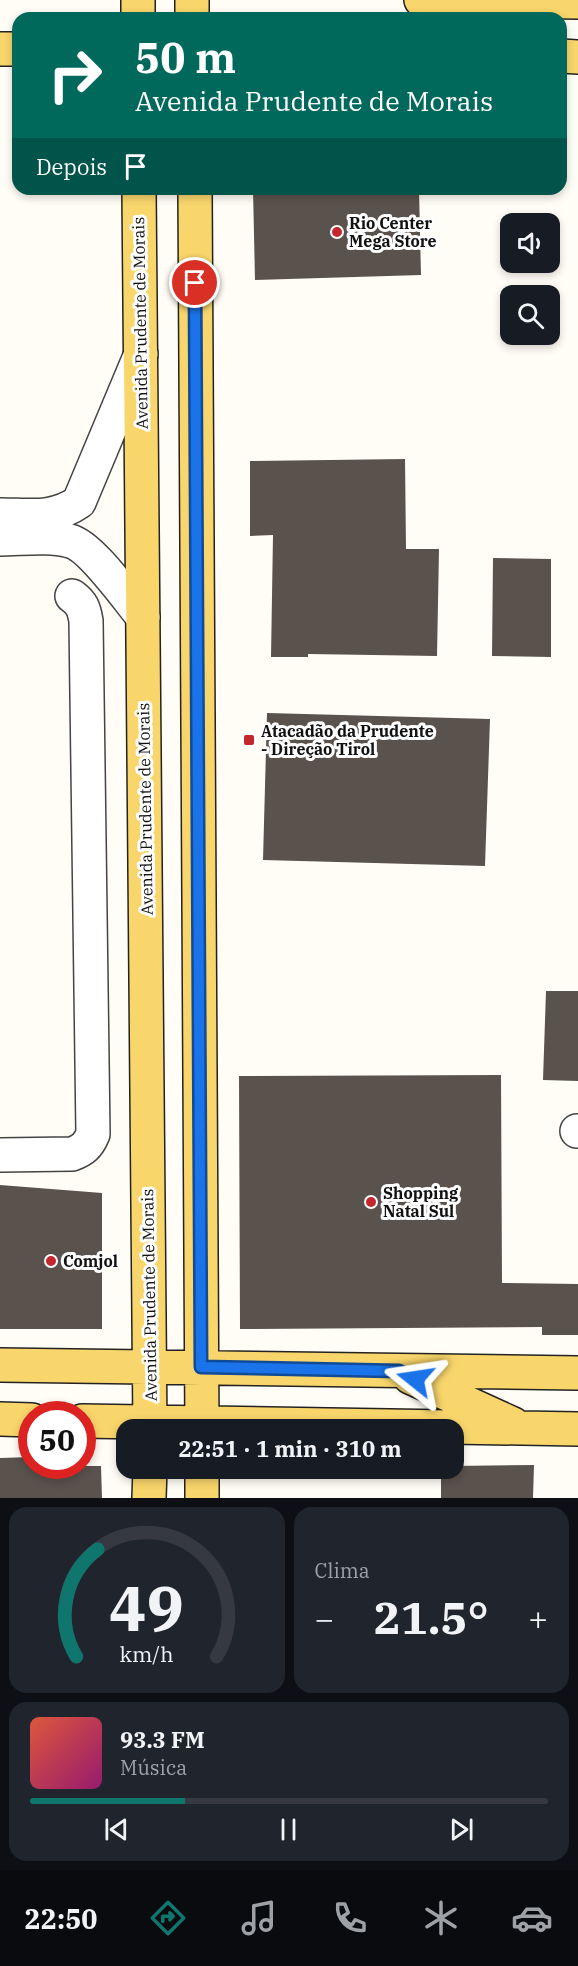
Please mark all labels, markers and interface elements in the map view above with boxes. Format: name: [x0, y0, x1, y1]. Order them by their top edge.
text: 50 m: [135, 30, 236, 85]
icon: right: [36, 36, 114, 114]
text: Avenida Prudente de Morais: [135, 83, 493, 118]
icon: arrive: [119, 150, 152, 183]
text: Depois: [36, 152, 107, 181]
place label: Rio Center Mega Store: [349, 213, 437, 251]
map controls: [500, 213, 560, 345]
button: sound: [500, 213, 560, 273]
street label: Avenida Prudente de Morais: [128, 217, 152, 429]
marker: Rio Center Mega Store: [330, 225, 344, 239]
pin: [169, 257, 220, 308]
icon: arrive: [178, 266, 211, 299]
button: search: [500, 285, 560, 345]
street label: Avenida Prudente de Morais: [133, 703, 157, 915]
place label: Atacadão da Prudente - Direção Tirol: [261, 721, 434, 759]
marker: Atacadão da Prudente - Direção Tirol: [242, 733, 256, 747]
place label: Shopping Natal Sul: [383, 1183, 459, 1221]
street label: Avenida Prudente de Morais: [137, 1189, 161, 1401]
marker: Shopping Natal Sul: [364, 1195, 378, 1209]
place label: Comjol: [63, 1251, 118, 1271]
marker: Comjol: [44, 1254, 58, 1268]
position arrow: [383, 1347, 447, 1411]
speed limit sign: 50: [18, 1401, 96, 1479]
text: 22:51 · 1 min · 310 m: [178, 1434, 402, 1463]
text: Clima: [315, 1557, 370, 1584]
text: 49: [109, 1567, 184, 1648]
text: 21.5°: [374, 1588, 489, 1646]
text: −: [315, 1597, 334, 1640]
text: +: [528, 1597, 548, 1640]
text: km/h: [120, 1640, 174, 1668]
text: 93.3 FM: [120, 1725, 205, 1754]
text: Música: [120, 1754, 187, 1781]
icon: previous: [100, 1813, 133, 1846]
icon: pause: [272, 1813, 305, 1846]
icon: next: [445, 1813, 478, 1846]
icon: directions: [147, 1897, 189, 1939]
icon: music: [238, 1897, 280, 1939]
icon: phone: [329, 1897, 371, 1939]
icon: climate: [420, 1897, 462, 1939]
icon: car: [511, 1897, 553, 1939]
text: 22:50: [25, 1901, 98, 1936]

